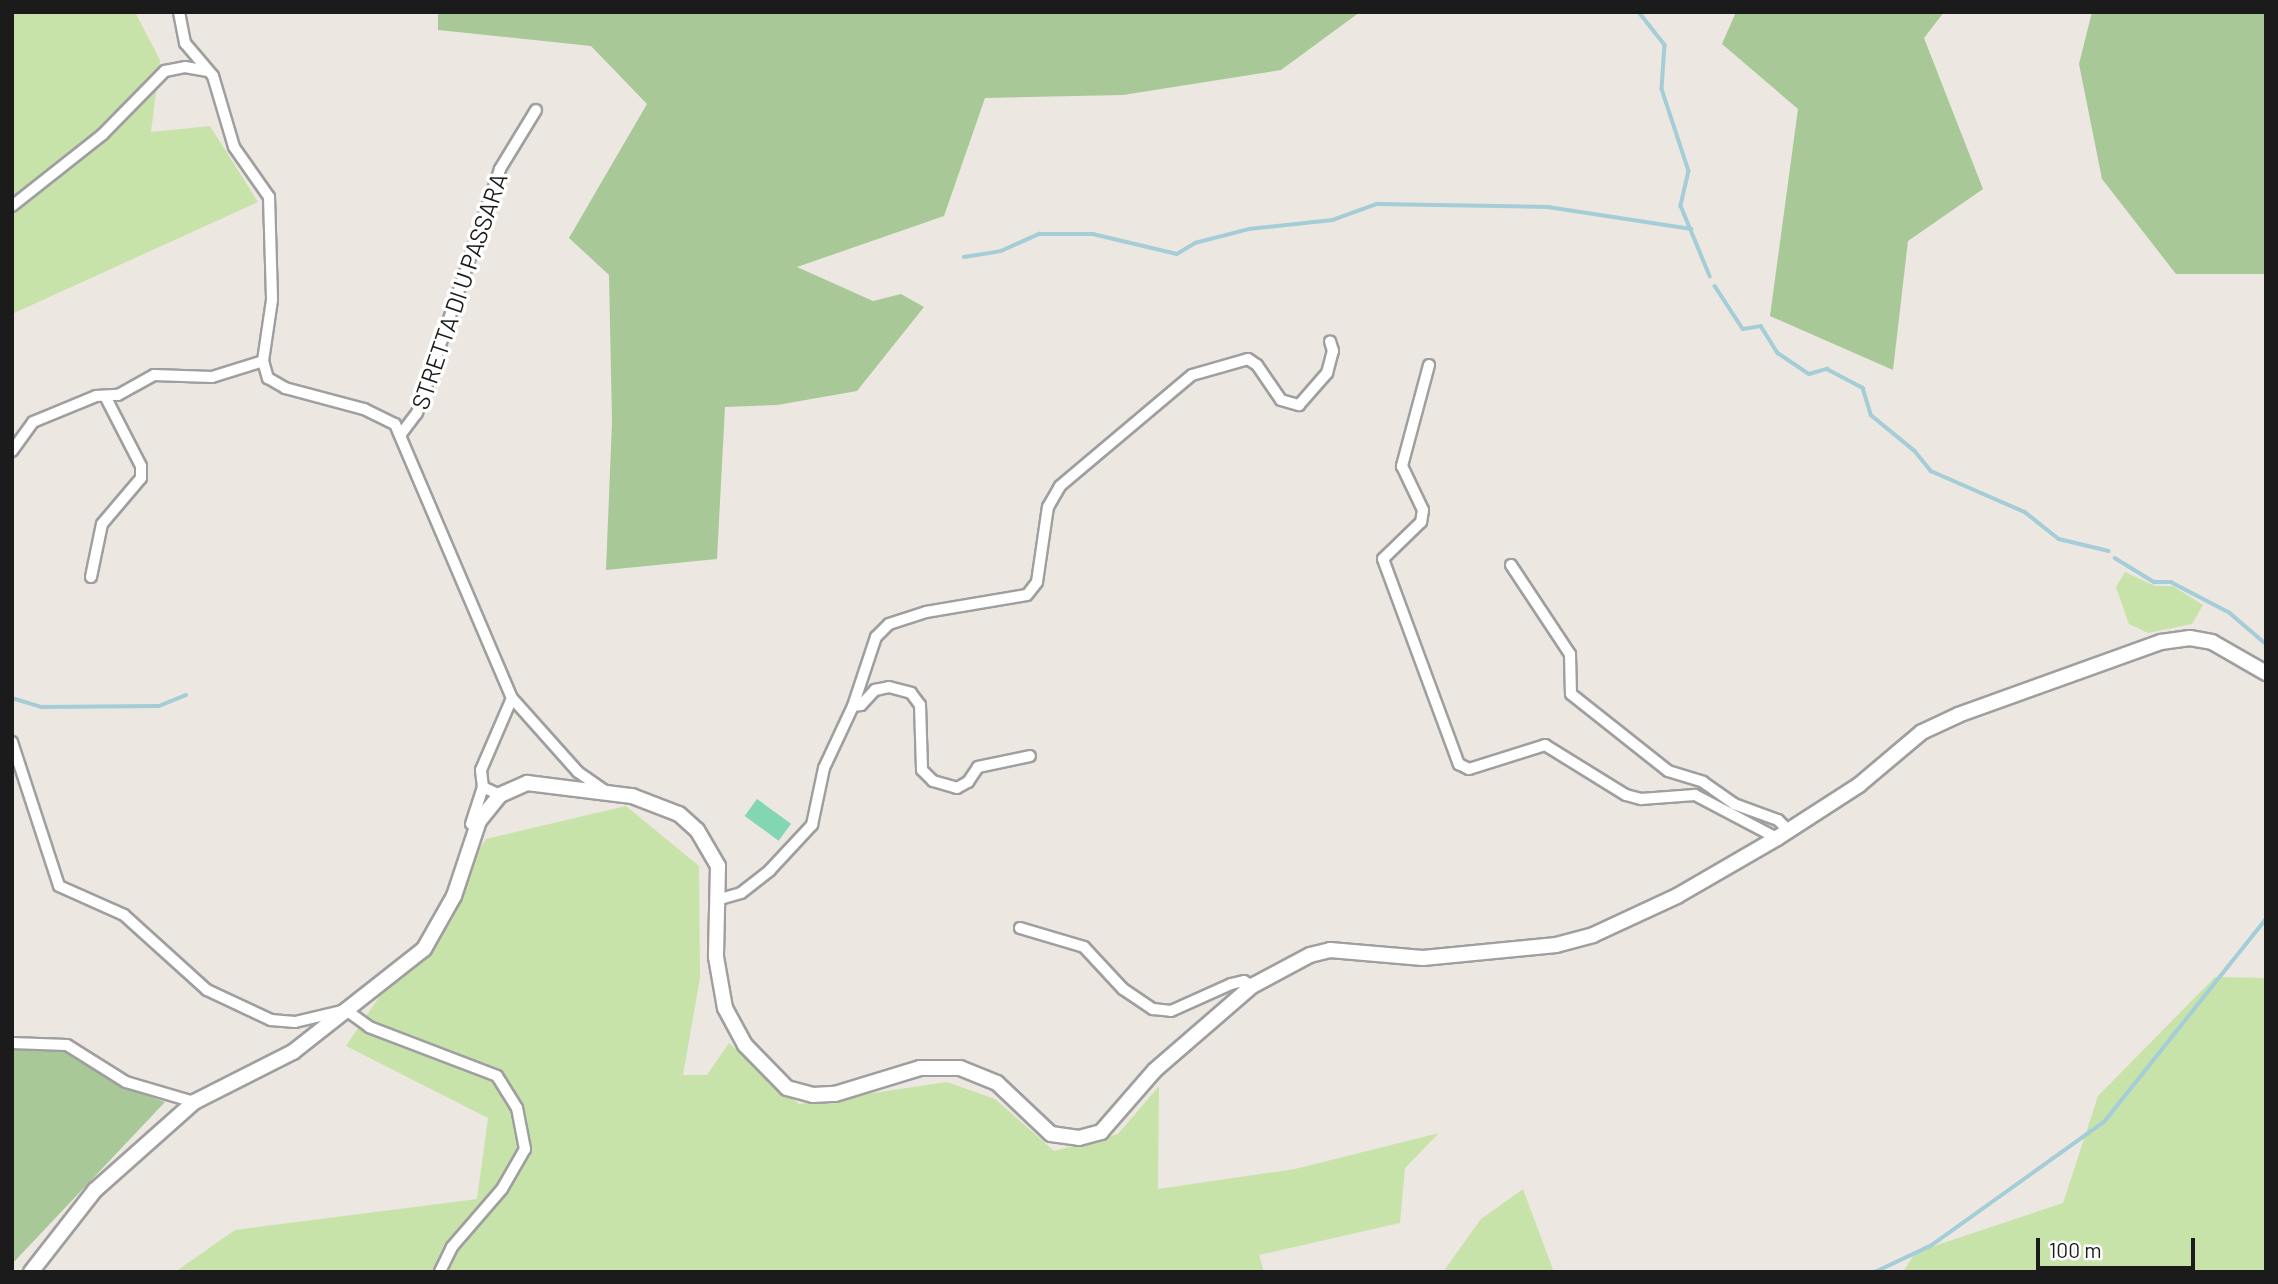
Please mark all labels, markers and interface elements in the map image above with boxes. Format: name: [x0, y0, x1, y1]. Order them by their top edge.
street label: STRETTA DI U PASSARA: [405, 169, 513, 413]
scale bar: [2040, 1224, 2199, 1268]
text: 100 m: [2049, 1237, 2102, 1262]

